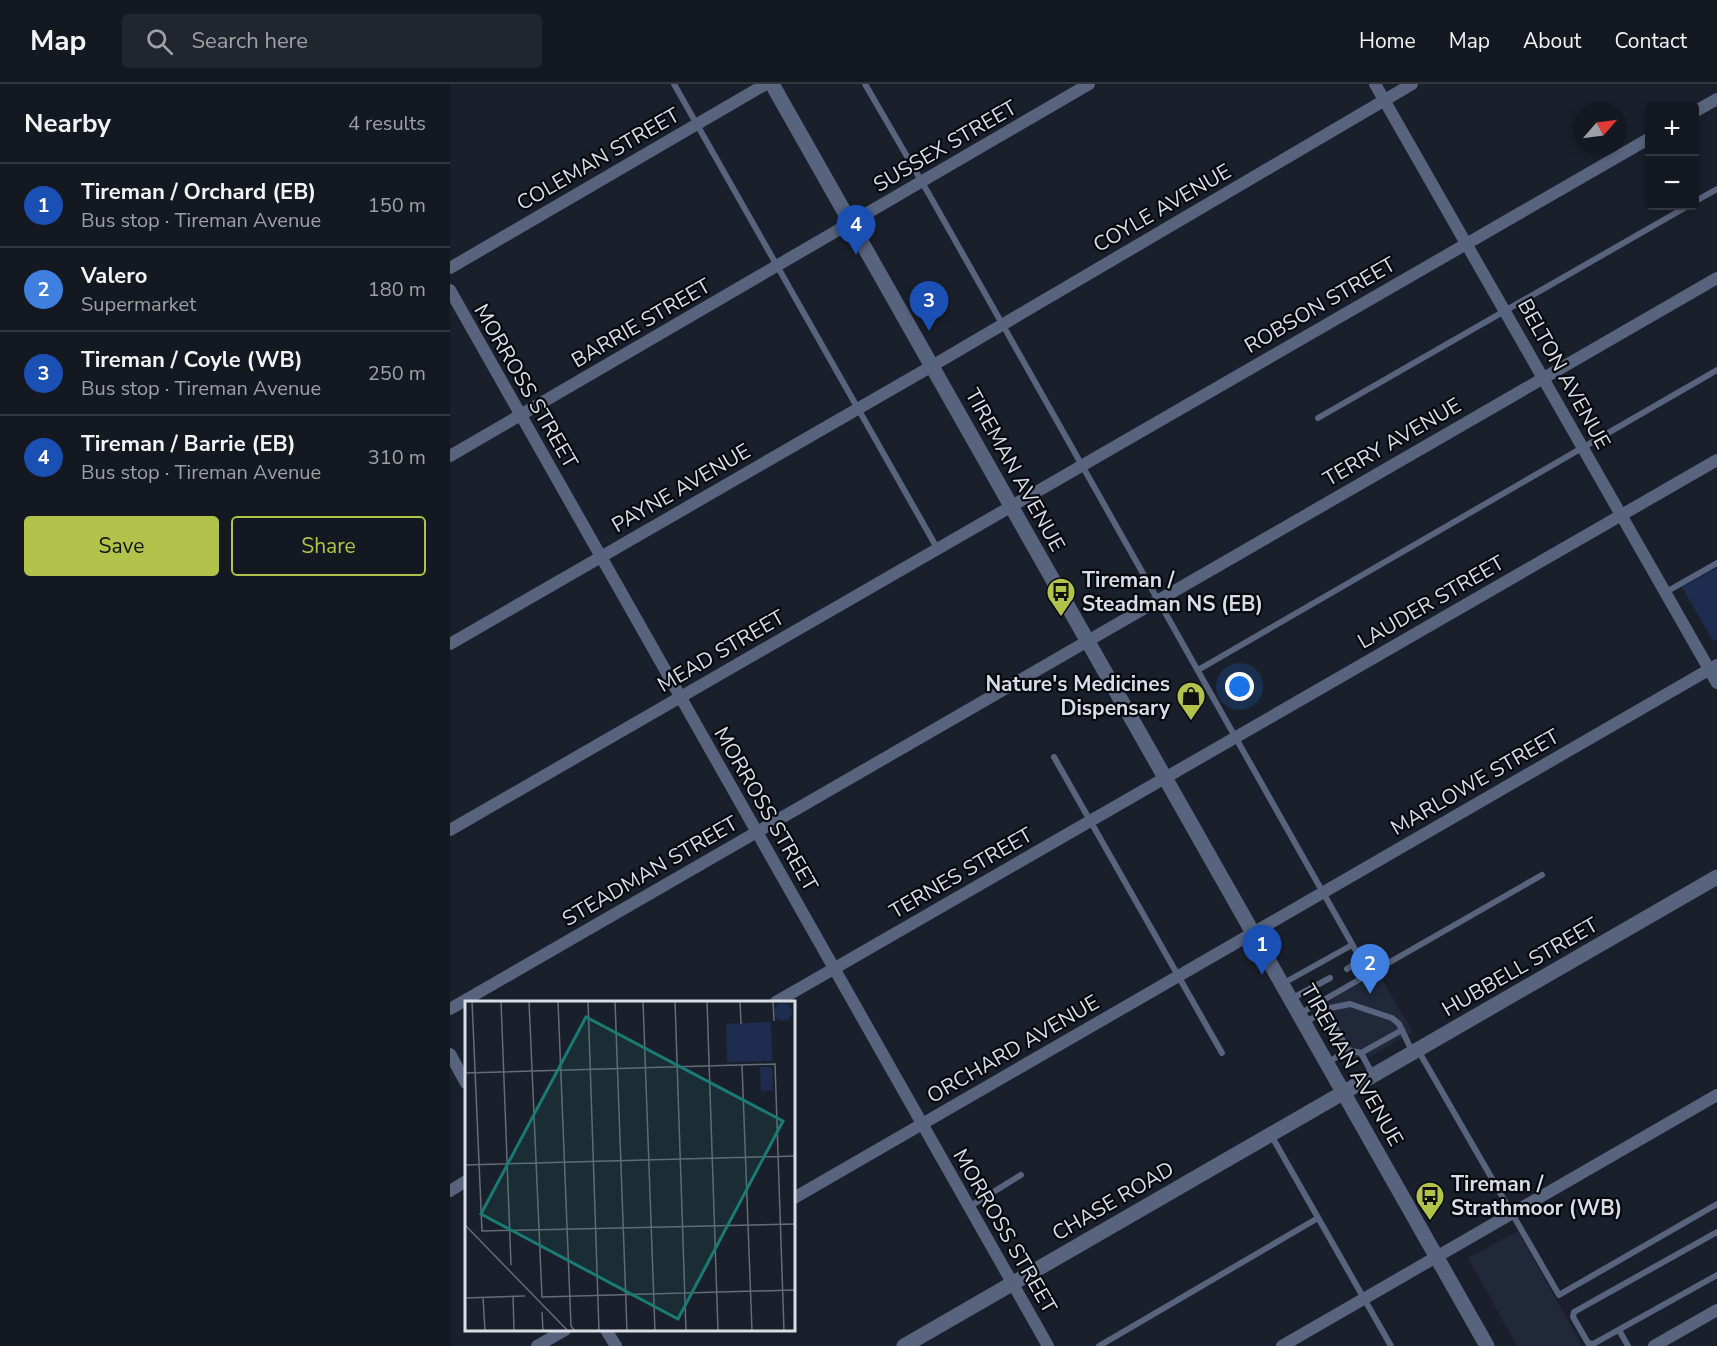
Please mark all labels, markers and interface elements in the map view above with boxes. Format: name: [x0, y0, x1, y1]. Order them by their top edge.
search box: [122, 14, 542, 68]
text: Map: [30, 22, 86, 60]
icon: search: [143, 25, 176, 58]
text: Search here: [191, 26, 308, 56]
text: Home: [1359, 27, 1416, 55]
text: Map: [1449, 27, 1490, 55]
text: About: [1523, 27, 1581, 55]
text: Contact: [1614, 27, 1687, 55]
street label: SUSSEX STREET: [868, 93, 1022, 198]
street label: COLEMAN STREET: [511, 101, 685, 217]
north arrow: [1573, 102, 1627, 156]
map controls: [1645, 102, 1699, 210]
button: +: [1645, 102, 1699, 156]
text: Nearby: [24, 106, 111, 141]
text: 4 results: [348, 110, 426, 137]
button: −: [1645, 156, 1699, 210]
street label: COYLE AVENUE: [1088, 157, 1236, 259]
text: Tireman / Orchard (EB): [81, 177, 316, 207]
text: 1: [38, 192, 50, 219]
text: 150 m: [368, 192, 426, 219]
pin: 4: [836, 206, 876, 255]
text: Bus stop · Tireman Avenue: [81, 207, 321, 234]
street label: ROBSON STREET: [1239, 250, 1401, 360]
text: Valero: [81, 261, 147, 291]
street label: BARRIE STREET: [566, 272, 716, 374]
text: 2: [38, 276, 50, 303]
text: 180 m: [368, 276, 426, 303]
pin: 3: [910, 282, 948, 331]
text: Supermarket: [81, 291, 196, 318]
street label: BELTON AVENUE: [1511, 294, 1617, 454]
street label: MORROSS STREET: [467, 299, 585, 474]
text: Tireman / Coyle (WB): [81, 345, 303, 375]
text: 3: [38, 360, 50, 387]
text: 250 m: [368, 360, 426, 387]
text: Bus stop · Tireman Avenue: [81, 375, 321, 402]
street label: TIREMAN AVENUE: [959, 383, 1071, 557]
street label: TERRY AVENUE: [1318, 391, 1466, 493]
text: Tireman / Barrie (EB): [81, 429, 296, 459]
street label: PAYNE AVENUE: [607, 437, 755, 539]
text: 4: [38, 444, 50, 471]
text: 310 m: [368, 444, 426, 471]
text: Bus stop · Tireman Avenue: [81, 459, 321, 486]
button: Save: [24, 516, 219, 576]
button: Share: [231, 516, 426, 576]
street label: LAUDER STREET: [1353, 548, 1510, 655]
place label: Tireman / Steadman NS (EB): [1082, 566, 1263, 618]
bus stop icon: Tireman / Steadman NS (EB): [1045, 576, 1077, 618]
street label: MEAD STREET: [652, 603, 790, 699]
place label: Nature's Medicines Dispensary: [985, 670, 1171, 722]
your location: [1225, 672, 1254, 701]
shop icon: Nature's Medicines Dispensary: [1175, 680, 1207, 722]
street label: MORROSS STREET: [707, 722, 825, 897]
street label: MARLOWE STREET: [1385, 722, 1565, 842]
street label: STEADMAN STREET: [557, 809, 743, 933]
street label: TERNES STREET: [884, 820, 1038, 925]
street label: HUBBELL STREET: [1437, 911, 1604, 1023]
pin: 1: [1242, 926, 1282, 975]
pin: 2: [1350, 944, 1390, 994]
street label: TIREMAN AVENUE: [1294, 979, 1410, 1151]
street label: ORCHARD AVENUE: [922, 988, 1104, 1110]
inset map: [465, 1001, 795, 1331]
street label: MORROSS STREET: [946, 1144, 1064, 1319]
street label: CHASE ROAD: [1047, 1155, 1179, 1247]
place label: Tireman / Strathmoor (WB): [1451, 1170, 1622, 1222]
bus stop icon: Tireman / Strathmoor (WB): [1414, 1180, 1446, 1222]

